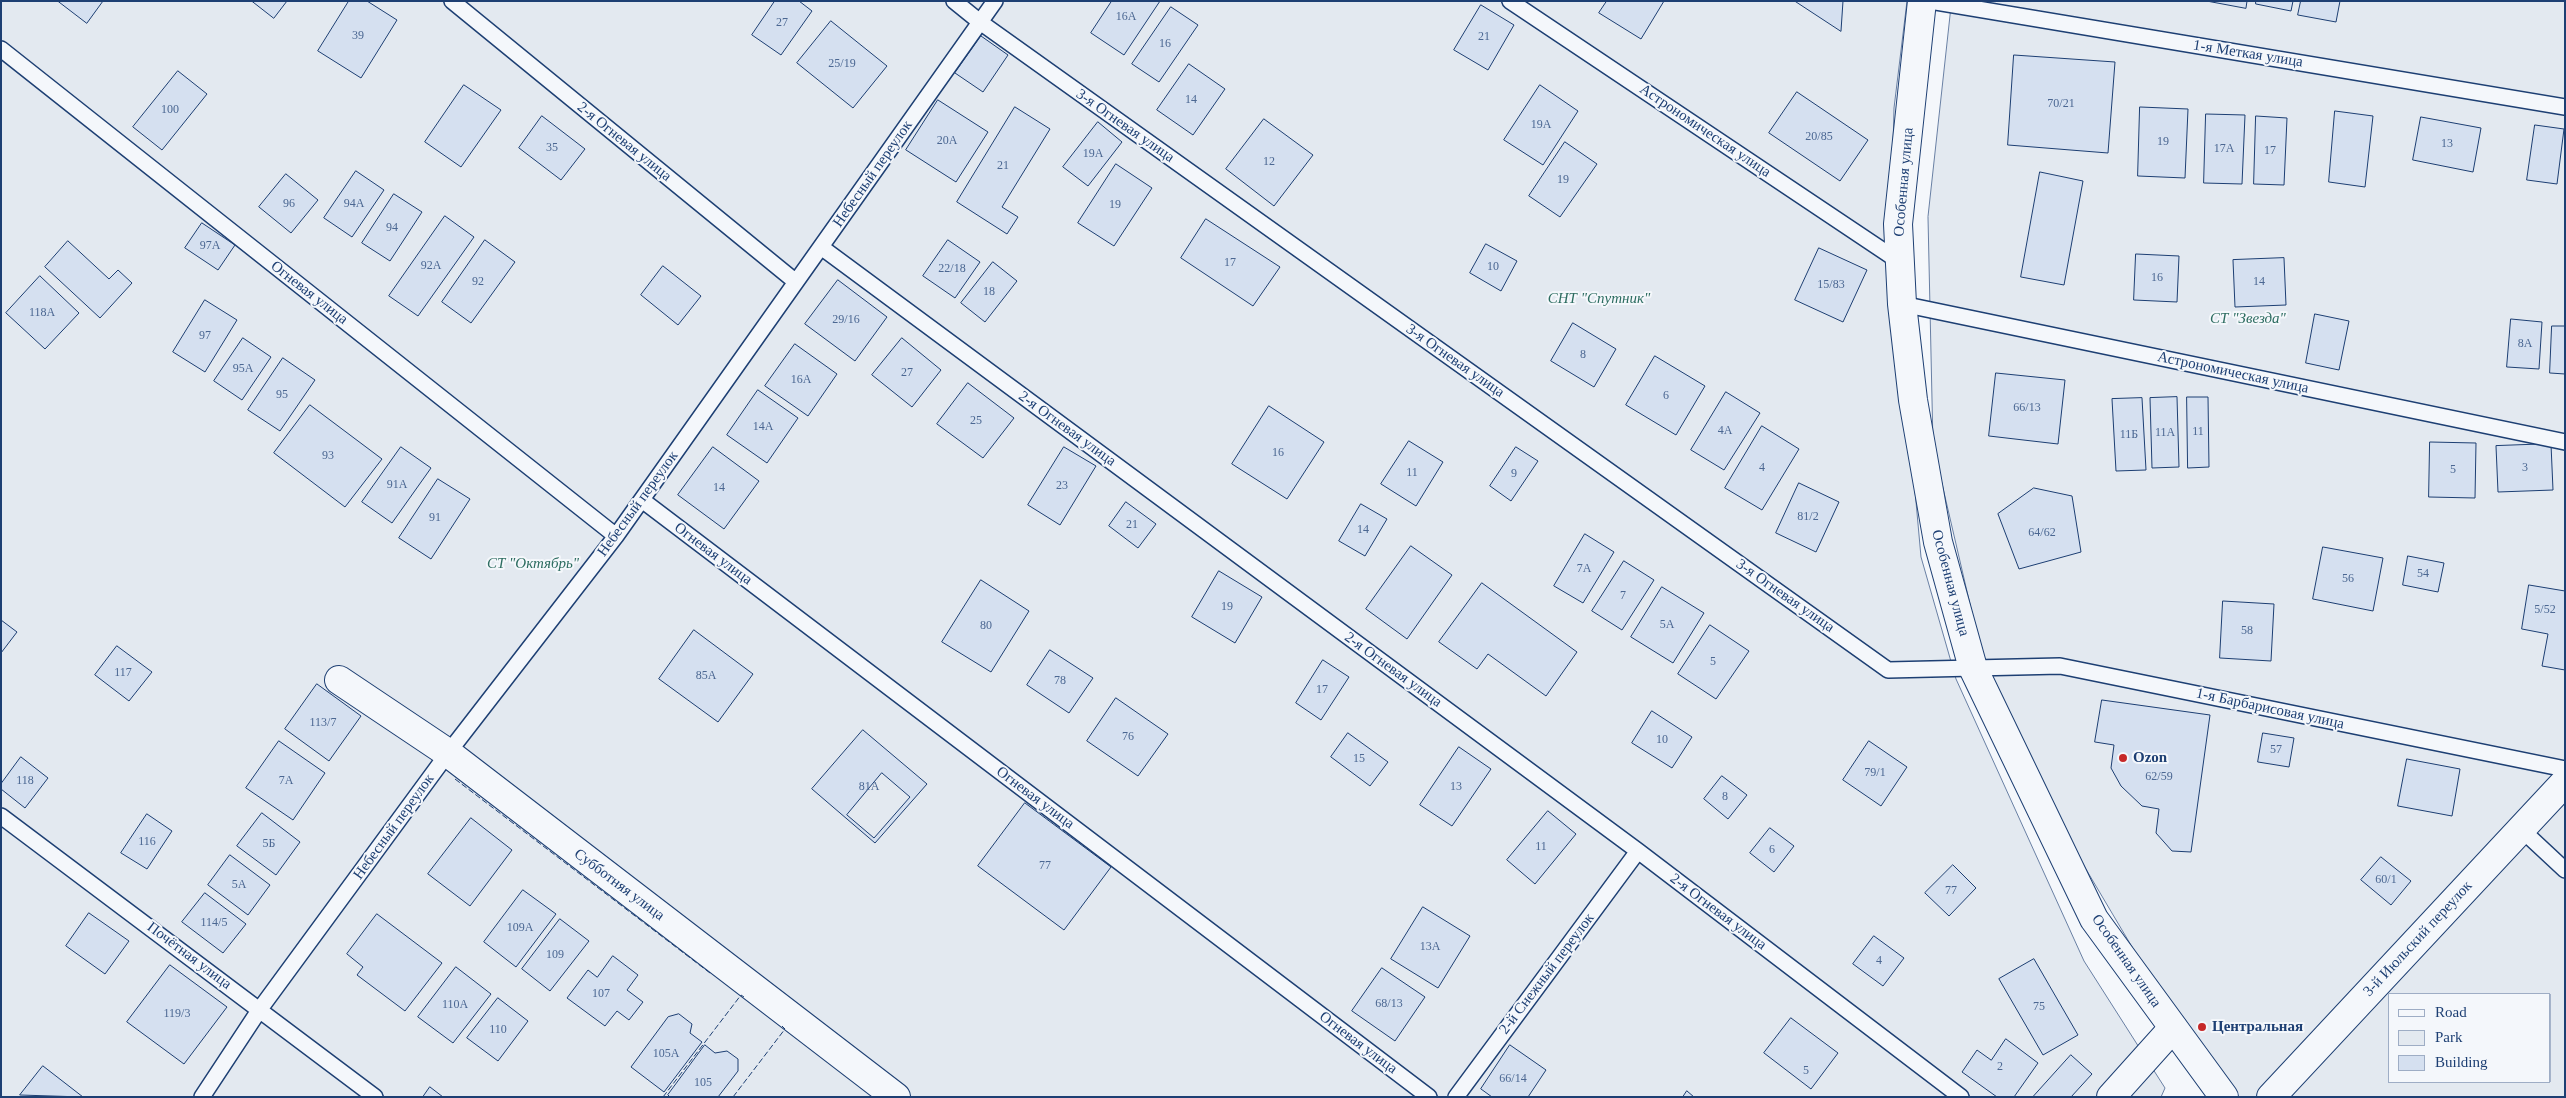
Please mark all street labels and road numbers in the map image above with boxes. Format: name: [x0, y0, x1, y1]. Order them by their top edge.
street label: 1-я Меткая улица: [2192, 36, 2304, 72]
street label: Астрономическая улица: [1636, 80, 1774, 182]
street label: 3-я Огневая улица: [1072, 85, 1178, 167]
street label: 2-я Огневая улица: [573, 98, 675, 186]
street label: Небесный переулок: [829, 117, 917, 231]
street label: Особенная улица: [1890, 127, 1918, 237]
street label: Огневая улица: [267, 257, 351, 329]
street label: 3-я Огневая улица: [1402, 320, 1508, 402]
street label: Астрономическая улица: [2156, 348, 2310, 398]
street label: 2-я Огневая улица: [1015, 388, 1119, 470]
street label: Небесный переулок: [594, 448, 682, 560]
street label: Огневая улица: [670, 519, 756, 589]
street label: Особенная улица: [1927, 528, 1973, 638]
street label: 3-я Огневая улица: [1732, 555, 1838, 637]
street label: 2-я Огневая улица: [1341, 629, 1445, 711]
street label: 1-я Барбарисовая улица: [2194, 684, 2346, 734]
street label: Огневая улица: [992, 763, 1078, 833]
street label: Небесный переулок: [350, 771, 438, 883]
street label: Субботняя улица: [570, 845, 668, 925]
street label: 2-я Огневая улица: [1666, 870, 1770, 954]
street label: 3-й Июльский переулок: [2360, 877, 2476, 1001]
street label: 2-й Снежный переулок: [1496, 910, 1598, 1038]
street label: Особенная улица: [2087, 911, 2165, 1011]
street label: Почётная улица: [143, 918, 235, 994]
street label: Огневая улица: [1315, 1008, 1401, 1078]

